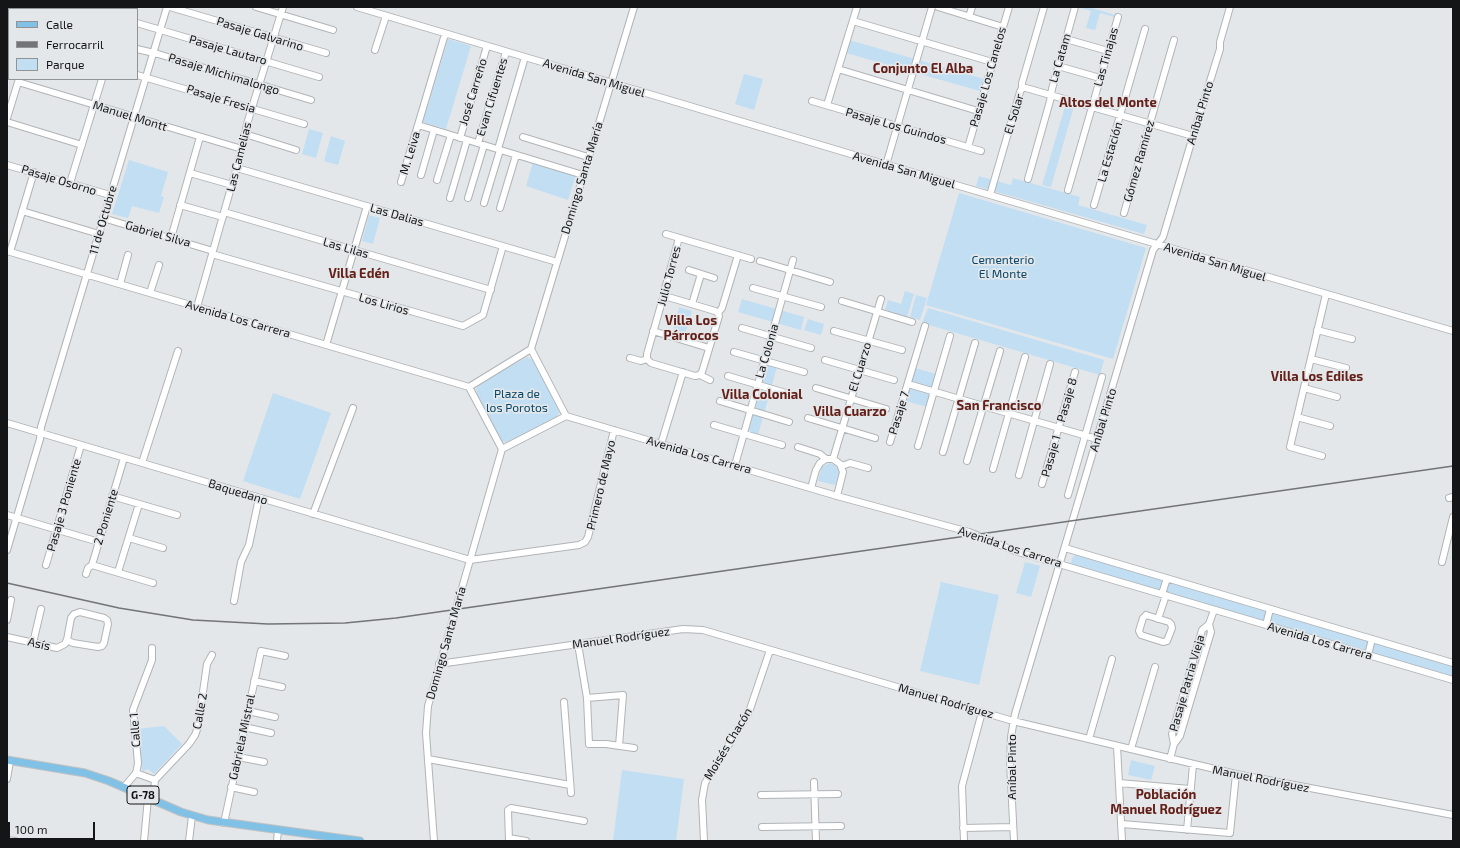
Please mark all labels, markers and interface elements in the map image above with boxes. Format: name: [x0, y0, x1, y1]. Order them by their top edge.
legend: [8, 8, 138, 80]
street label: Pasaje Galvarino: [215, 14, 305, 54]
text: Calle: [46, 17, 73, 31]
street label: Pasaje Los Canelos: [967, 25, 1009, 129]
street label: Las Tinajas: [1091, 26, 1121, 88]
street label: Pasaje Lautaro: [187, 32, 269, 68]
street label: La Catam: [1046, 32, 1074, 84]
text: Ferrocarril: [46, 37, 104, 51]
street label: Pasaje Michimalongo: [167, 50, 281, 98]
street label: Evan Cifuentes: [473, 56, 511, 138]
street label: Avenida San Miguel: [541, 56, 647, 100]
text: Parque: [46, 57, 84, 71]
street label: José Carreño: [456, 57, 490, 127]
district label: Conjunto El Alba: [873, 61, 973, 77]
street label: Aníbal Pinto: [1184, 80, 1216, 146]
street label: Pasaje Fresia: [185, 82, 257, 116]
street label: El Solar: [1001, 92, 1027, 136]
district label: Altos del Monte: [1059, 95, 1157, 111]
street label: Manuel Montt: [91, 98, 169, 134]
street label: Pasaje Los Guindos: [844, 105, 948, 147]
street label: Gómez Ramírez: [1120, 118, 1158, 204]
street label: Domingo Santa María: [558, 120, 606, 236]
street label: La Estación: [1095, 120, 1125, 184]
street label: Las Camelias: [223, 121, 255, 193]
street label: M. Leiva: [397, 130, 423, 176]
street label: Avenida San Miguel: [851, 148, 957, 192]
street label: Pasaje Osorno: [20, 162, 98, 198]
street label: 11 de Octubre: [86, 184, 120, 256]
street label: Las Dalias: [368, 200, 426, 230]
street label: Gabriel Silva: [124, 218, 192, 250]
street label: Las Lilas: [321, 235, 371, 261]
street label: Avenida San Miguel: [1162, 240, 1268, 284]
street label: Julio Torres: [654, 244, 684, 308]
park label: Cementerio El Monte: [972, 253, 1034, 281]
district label: Villa Edén: [328, 266, 390, 282]
street label: Los Lirios: [357, 290, 411, 318]
street label: Avenida Los Carrera: [184, 297, 292, 341]
district label: Villa Los Párrocos: [663, 313, 719, 344]
street label: La Colonia: [752, 322, 782, 380]
street label: El Cuarzo: [846, 341, 874, 393]
district label: Villa Los Ediles: [1271, 369, 1363, 385]
street label: Pasaje 8: [1054, 376, 1080, 424]
park label: Plaza de los Porotos: [486, 387, 548, 415]
district label: Villa Colonial: [722, 387, 802, 403]
street label: Aníbal Pinto: [1087, 387, 1119, 453]
street label: Pasaje 7: [886, 390, 912, 436]
district label: San Francisco: [957, 398, 1041, 414]
district label: Villa Cuarzo: [813, 404, 887, 420]
street label: Avenida Los Carrera: [645, 433, 753, 477]
street label: Pasaje 1: [1038, 433, 1064, 479]
street label: Primero de Mayo: [584, 438, 618, 532]
street label: Pasaje 3 Poniente: [44, 457, 84, 553]
street label: Baquedano: [207, 476, 269, 508]
street label: 2 Poniente: [91, 487, 121, 547]
street label: Avenida Los Carrera: [956, 523, 1064, 571]
street label: Domingo Santa María: [423, 585, 469, 701]
street label: Avenida Los Carrera: [1266, 619, 1374, 663]
street label: Manuel Rodríguez: [571, 624, 671, 652]
street label: Pasaje Patria Vieja: [1166, 633, 1208, 733]
street label: Asís: [26, 634, 52, 654]
street label: Manuel Rodríguez: [897, 680, 995, 722]
street label: Calle 2: [190, 692, 210, 730]
street label: Gabriela Mistral: [226, 693, 258, 781]
street label: Moisés Chacón: [701, 705, 755, 783]
street label: Calle 1: [127, 712, 143, 748]
street label: Aníbal Pinto: [1005, 734, 1019, 800]
street label: Manuel Rodríguez: [1211, 763, 1311, 795]
road number: G-78: [127, 786, 159, 804]
district label: Población Manuel Rodríguez: [1110, 787, 1222, 818]
scale bar: [10, 814, 97, 840]
text: 100 m: [15, 822, 47, 836]

